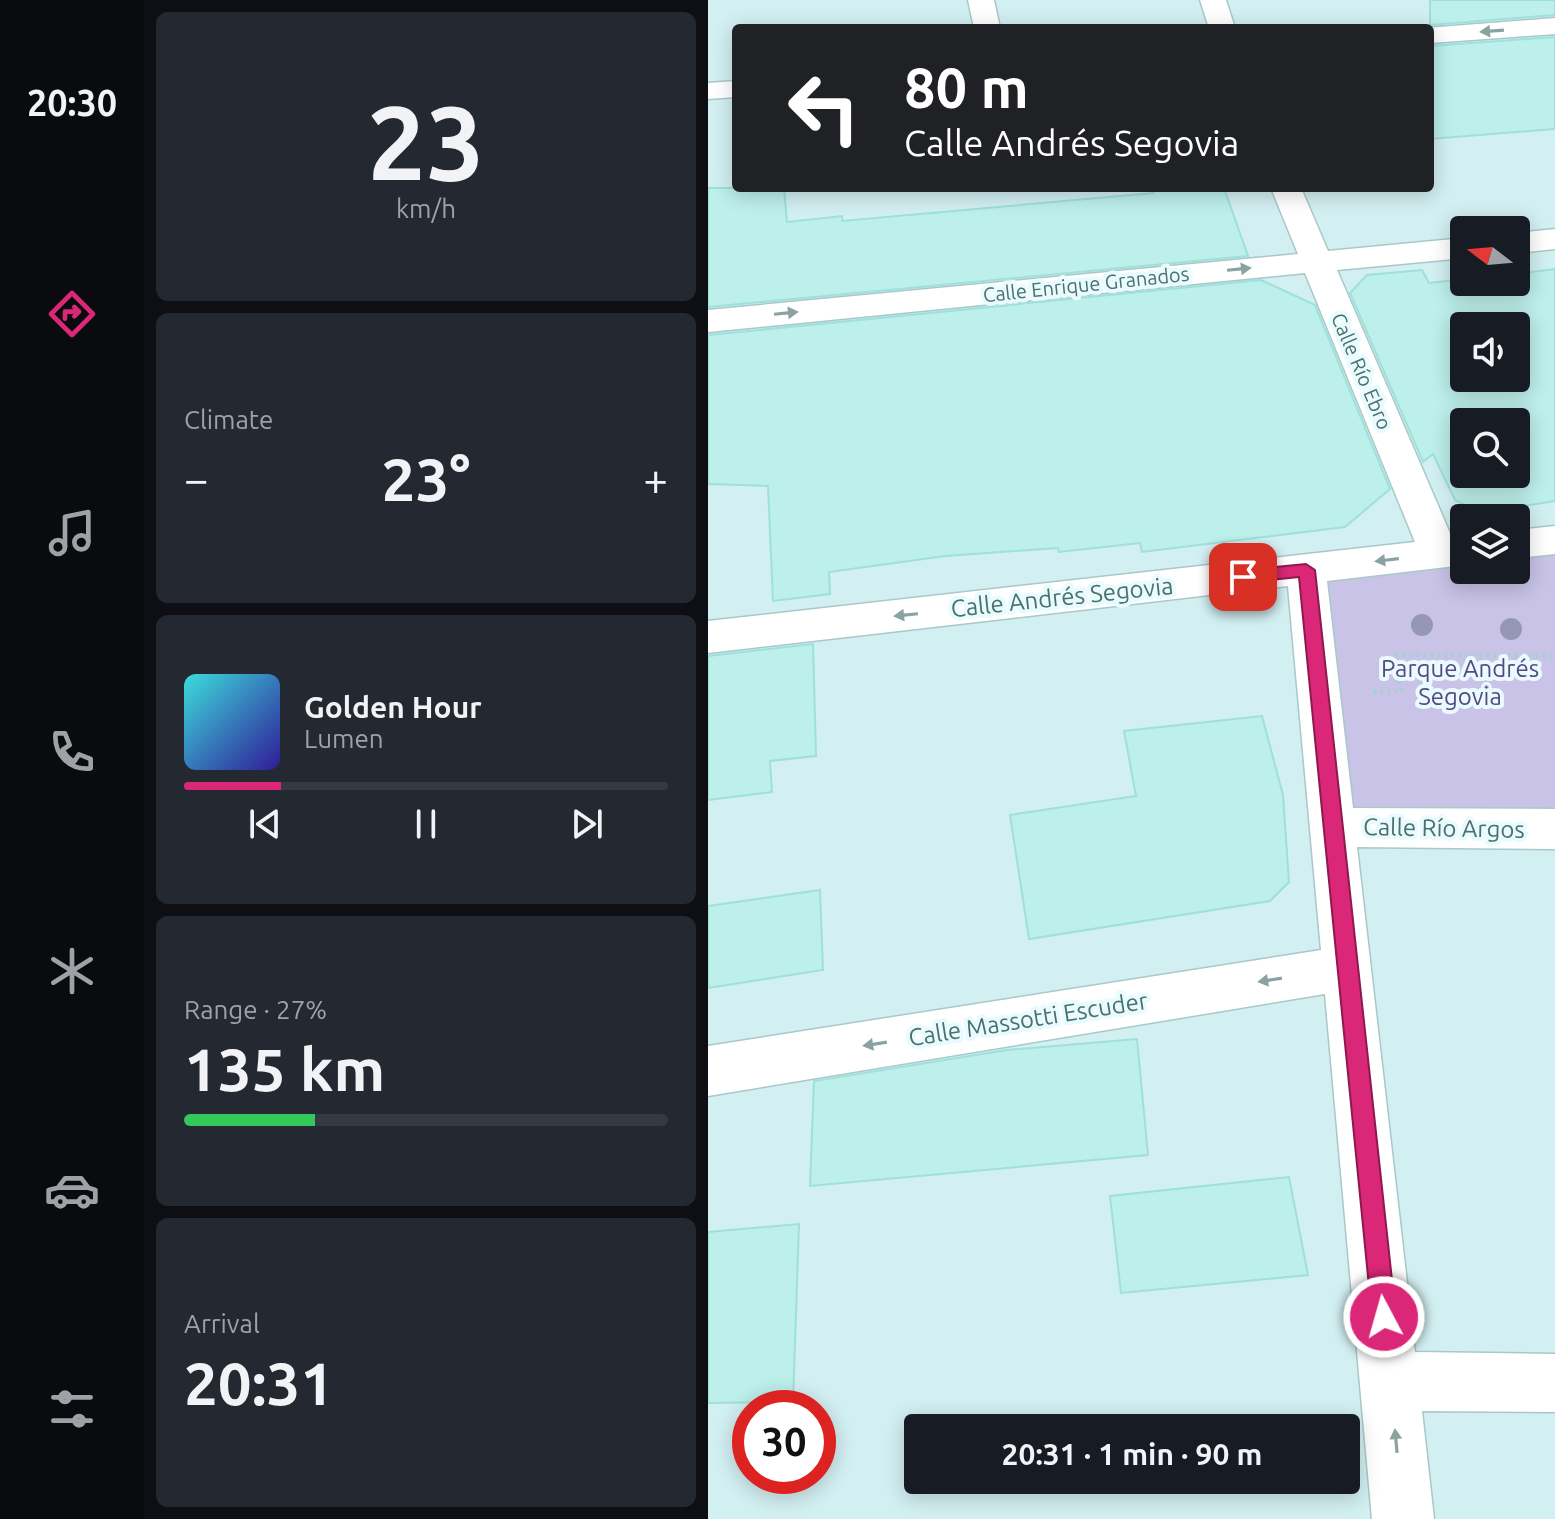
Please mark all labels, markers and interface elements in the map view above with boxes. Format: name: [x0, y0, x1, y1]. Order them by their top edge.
one-way arrow: [1480, 25, 1505, 38]
icon: left: [772, 56, 876, 160]
text: 80 m: [904, 56, 1029, 119]
text: 20:30: [27, 82, 117, 123]
text: 23: [367, 83, 485, 200]
text: Calle Andrés Segovia: [904, 122, 1239, 163]
text: km/h: [396, 194, 456, 223]
north arrow: [1450, 216, 1530, 296]
map controls: [1450, 216, 1530, 584]
street label: Calle Enrique Granados: [982, 262, 1190, 306]
one-way arrow: [1227, 262, 1252, 275]
icon: directions: [44, 286, 100, 342]
one-way arrow: [774, 307, 799, 320]
street label: Calle Río Ebro: [1327, 309, 1397, 433]
button: sound: [1450, 312, 1530, 392]
text: Climate: [184, 405, 273, 434]
button: search: [1450, 408, 1530, 488]
text: 23°: [382, 445, 470, 512]
text: −: [184, 454, 209, 503]
text: +: [643, 454, 668, 503]
button: layers: [1450, 504, 1530, 584]
icon: music: [44, 505, 100, 561]
pin: [1209, 543, 1277, 611]
one-way arrow: [1374, 554, 1399, 567]
icon: arrive: [1221, 555, 1265, 599]
street label: Calle Andrés Segovia: [949, 572, 1175, 622]
one-way arrow: [893, 608, 918, 621]
park label: Parque Andrés Segovia: [1381, 655, 1539, 710]
text: Golden Hour: [304, 690, 482, 724]
icon: phone: [44, 724, 100, 780]
text: Lumen: [304, 724, 384, 753]
icon: previous: [243, 802, 287, 846]
icon: pause: [404, 802, 448, 846]
icon: next: [565, 802, 609, 846]
street label: Calle Río Argos: [1363, 813, 1525, 843]
icon: climate: [44, 943, 100, 999]
one-way arrow: [1257, 974, 1282, 987]
street label: Calle Massotti Escuder: [906, 987, 1150, 1051]
text: Range · 27%: [184, 995, 327, 1024]
text: 135 km: [184, 1035, 385, 1102]
one-way arrow: [862, 1038, 887, 1051]
icon: car: [44, 1162, 100, 1218]
position arrow: [1342, 1275, 1426, 1359]
text: Arrival: [184, 1309, 260, 1338]
text: 20:31: [184, 1349, 334, 1416]
icon: filters: [44, 1381, 100, 1437]
speed limit sign: 30: [732, 1390, 836, 1494]
one-way arrow: [1389, 1428, 1402, 1453]
text: 20:31 · 1 min · 90 m: [1002, 1437, 1262, 1471]

